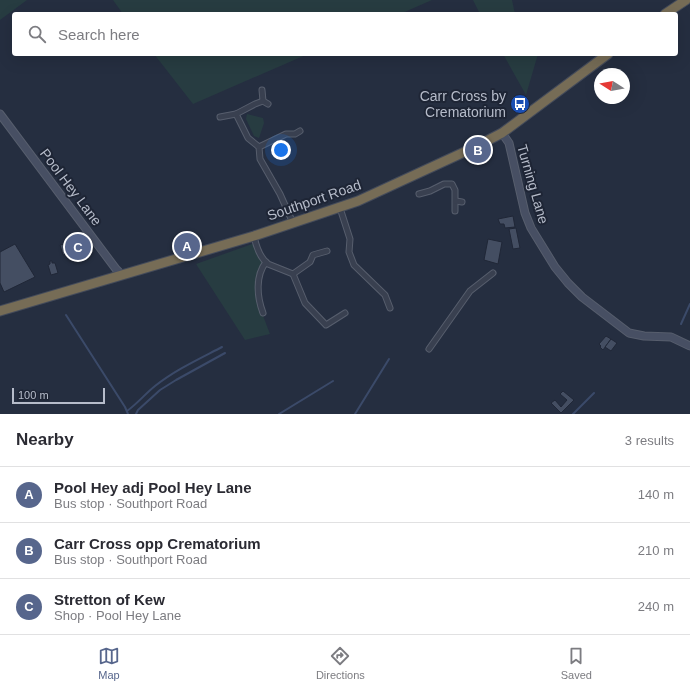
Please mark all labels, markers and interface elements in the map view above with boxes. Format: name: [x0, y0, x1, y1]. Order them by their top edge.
search box: [12, 12, 678, 56]
icon: search: [26, 23, 48, 45]
text: Search here: [58, 26, 140, 43]
north arrow: [594, 68, 630, 104]
place label: Carr Cross by Crematorium: [420, 88, 506, 120]
bus stop icon: Carr Cross by Crematorium: [509, 93, 531, 115]
pin: B: [465, 135, 491, 165]
your location: [271, 140, 291, 160]
street label: Turning Lane: [514, 142, 552, 226]
street label: Pool Hey Lane: [37, 146, 105, 229]
street label: Southport Road: [265, 176, 363, 224]
pin: A: [174, 231, 200, 261]
pin: C: [65, 232, 91, 262]
scale bar: [12, 386, 105, 405]
text: 100 m: [18, 389, 49, 401]
text: Nearby: [16, 430, 74, 449]
text: 3 results: [625, 433, 674, 448]
text: Pool Hey adj Pool Hey Lane: [54, 479, 252, 496]
text: A: [24, 487, 34, 502]
text: 140 m: [638, 487, 674, 502]
text: Bus stop · Southport Road: [54, 496, 207, 511]
text: Carr Cross opp Crematorium: [54, 535, 261, 552]
text: B: [24, 543, 34, 558]
text: 210 m: [638, 543, 674, 558]
text: Bus stop · Southport Road: [54, 552, 207, 567]
text: Stretton of Kew: [54, 591, 165, 608]
text: C: [24, 599, 34, 614]
text: 240 m: [638, 599, 674, 614]
text: Shop · Pool Hey Lane: [54, 608, 181, 623]
tab: Map: [98, 645, 120, 681]
tab: Directions: [316, 645, 365, 681]
tab: Saved: [561, 645, 592, 681]

